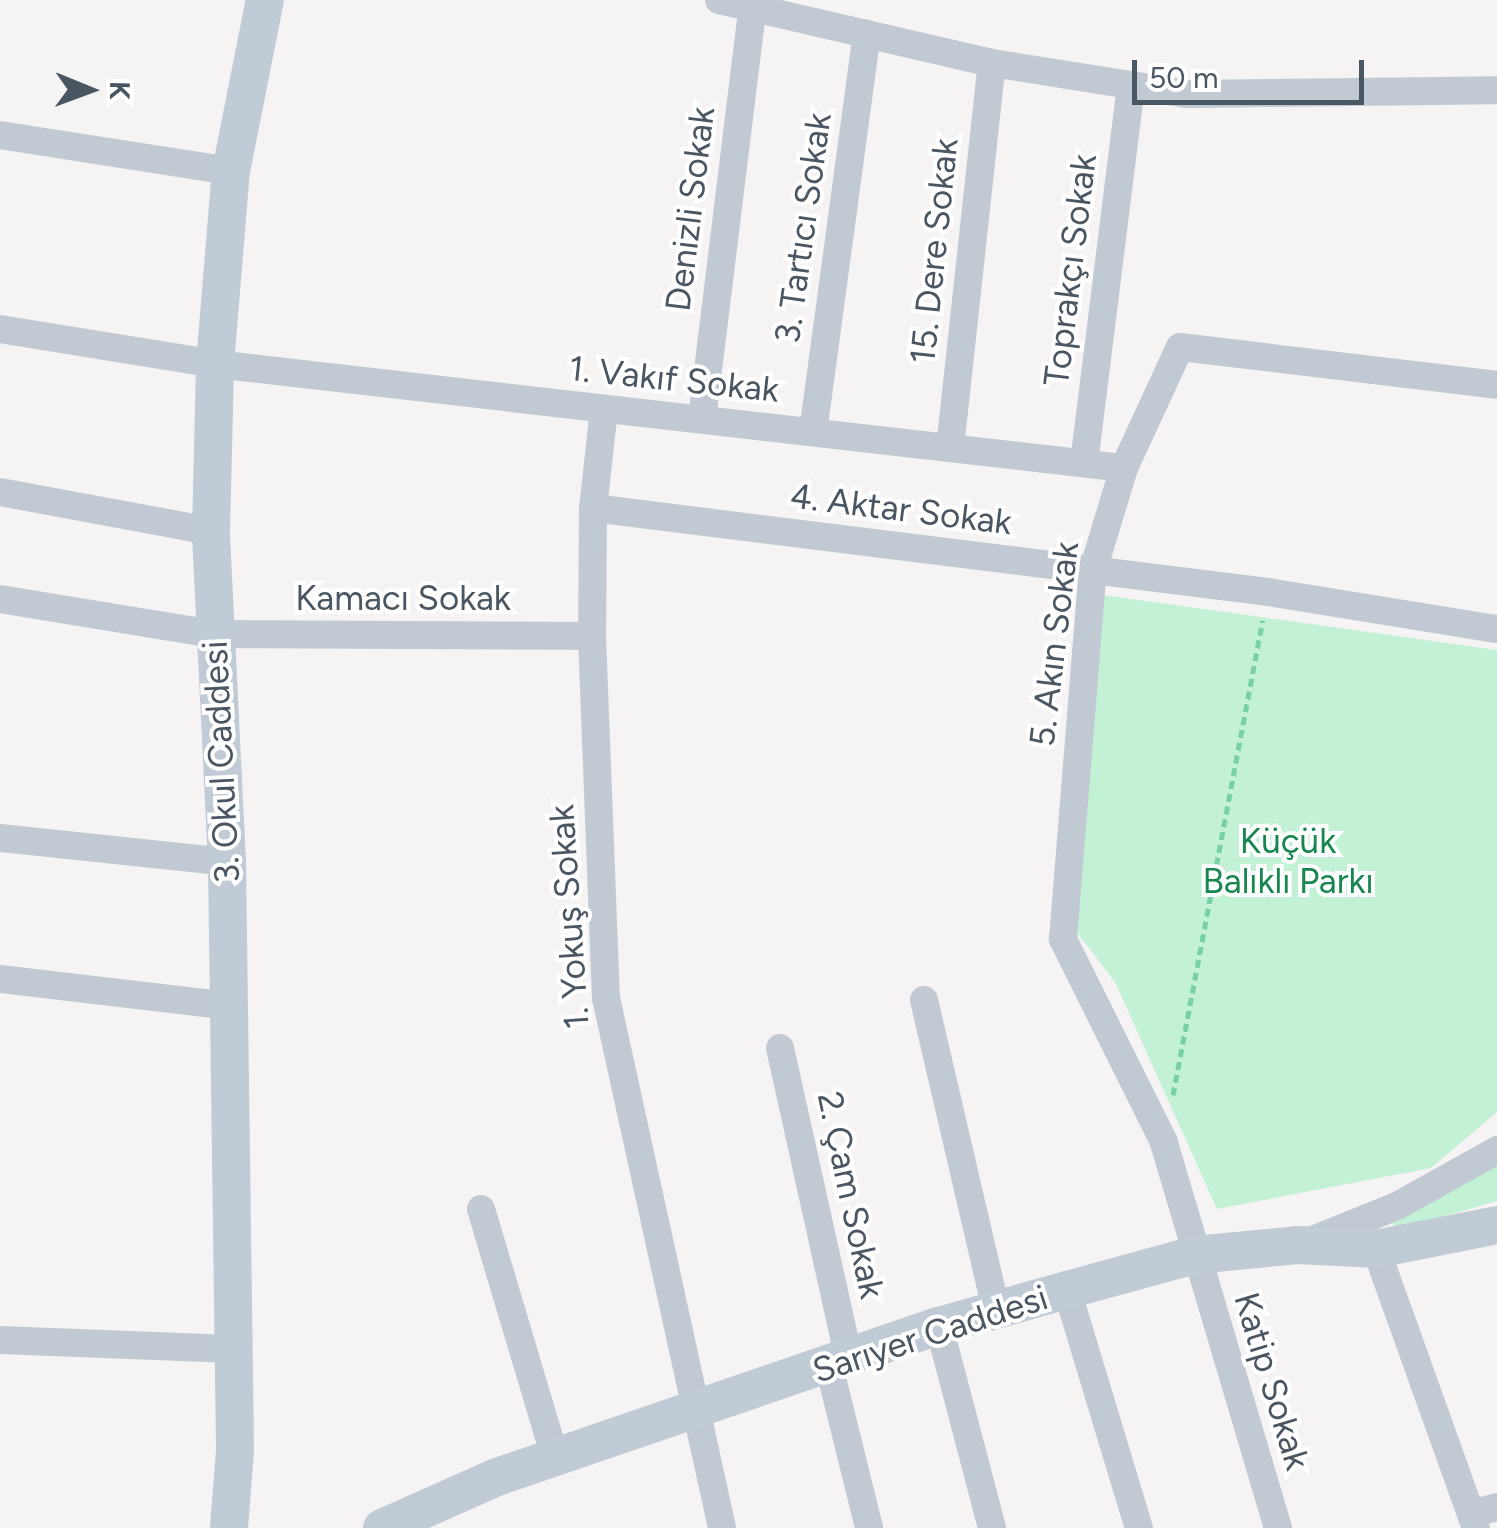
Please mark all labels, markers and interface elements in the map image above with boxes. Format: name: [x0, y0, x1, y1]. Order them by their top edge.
north arrow: [40, 40, 140, 140]
scale bar: [1137, 40, 1370, 102]
text: 50 m: [1149, 59, 1218, 96]
text: K: [103, 81, 137, 100]
street label: Denizli Sokak: [657, 104, 723, 314]
street label: 3. Tartıcı Sokak: [766, 110, 840, 346]
street label: 15. Dere Sokak: [901, 136, 967, 366]
street label: Toprakçı Sokak: [1035, 152, 1105, 388]
street label: 1. Vakıf Sokak: [567, 347, 781, 411]
street label: 4. Aktar Sokak: [788, 475, 1014, 543]
street label: 5. Akın Sokak: [1021, 539, 1087, 749]
street label: Kamacı Sokak: [295, 577, 511, 619]
street label: 3. Okul Caddesi: [194, 640, 248, 884]
street label: 1. Yokuş Sokak: [540, 804, 598, 1030]
park label: Küçük Balıklı Parkı: [1202, 820, 1374, 902]
street label: 2. Çam Sokak: [809, 1088, 893, 1302]
street label: Sarıyer Caddesi: [807, 1276, 1053, 1392]
street label: Katip Sokak: [1225, 1287, 1319, 1475]

